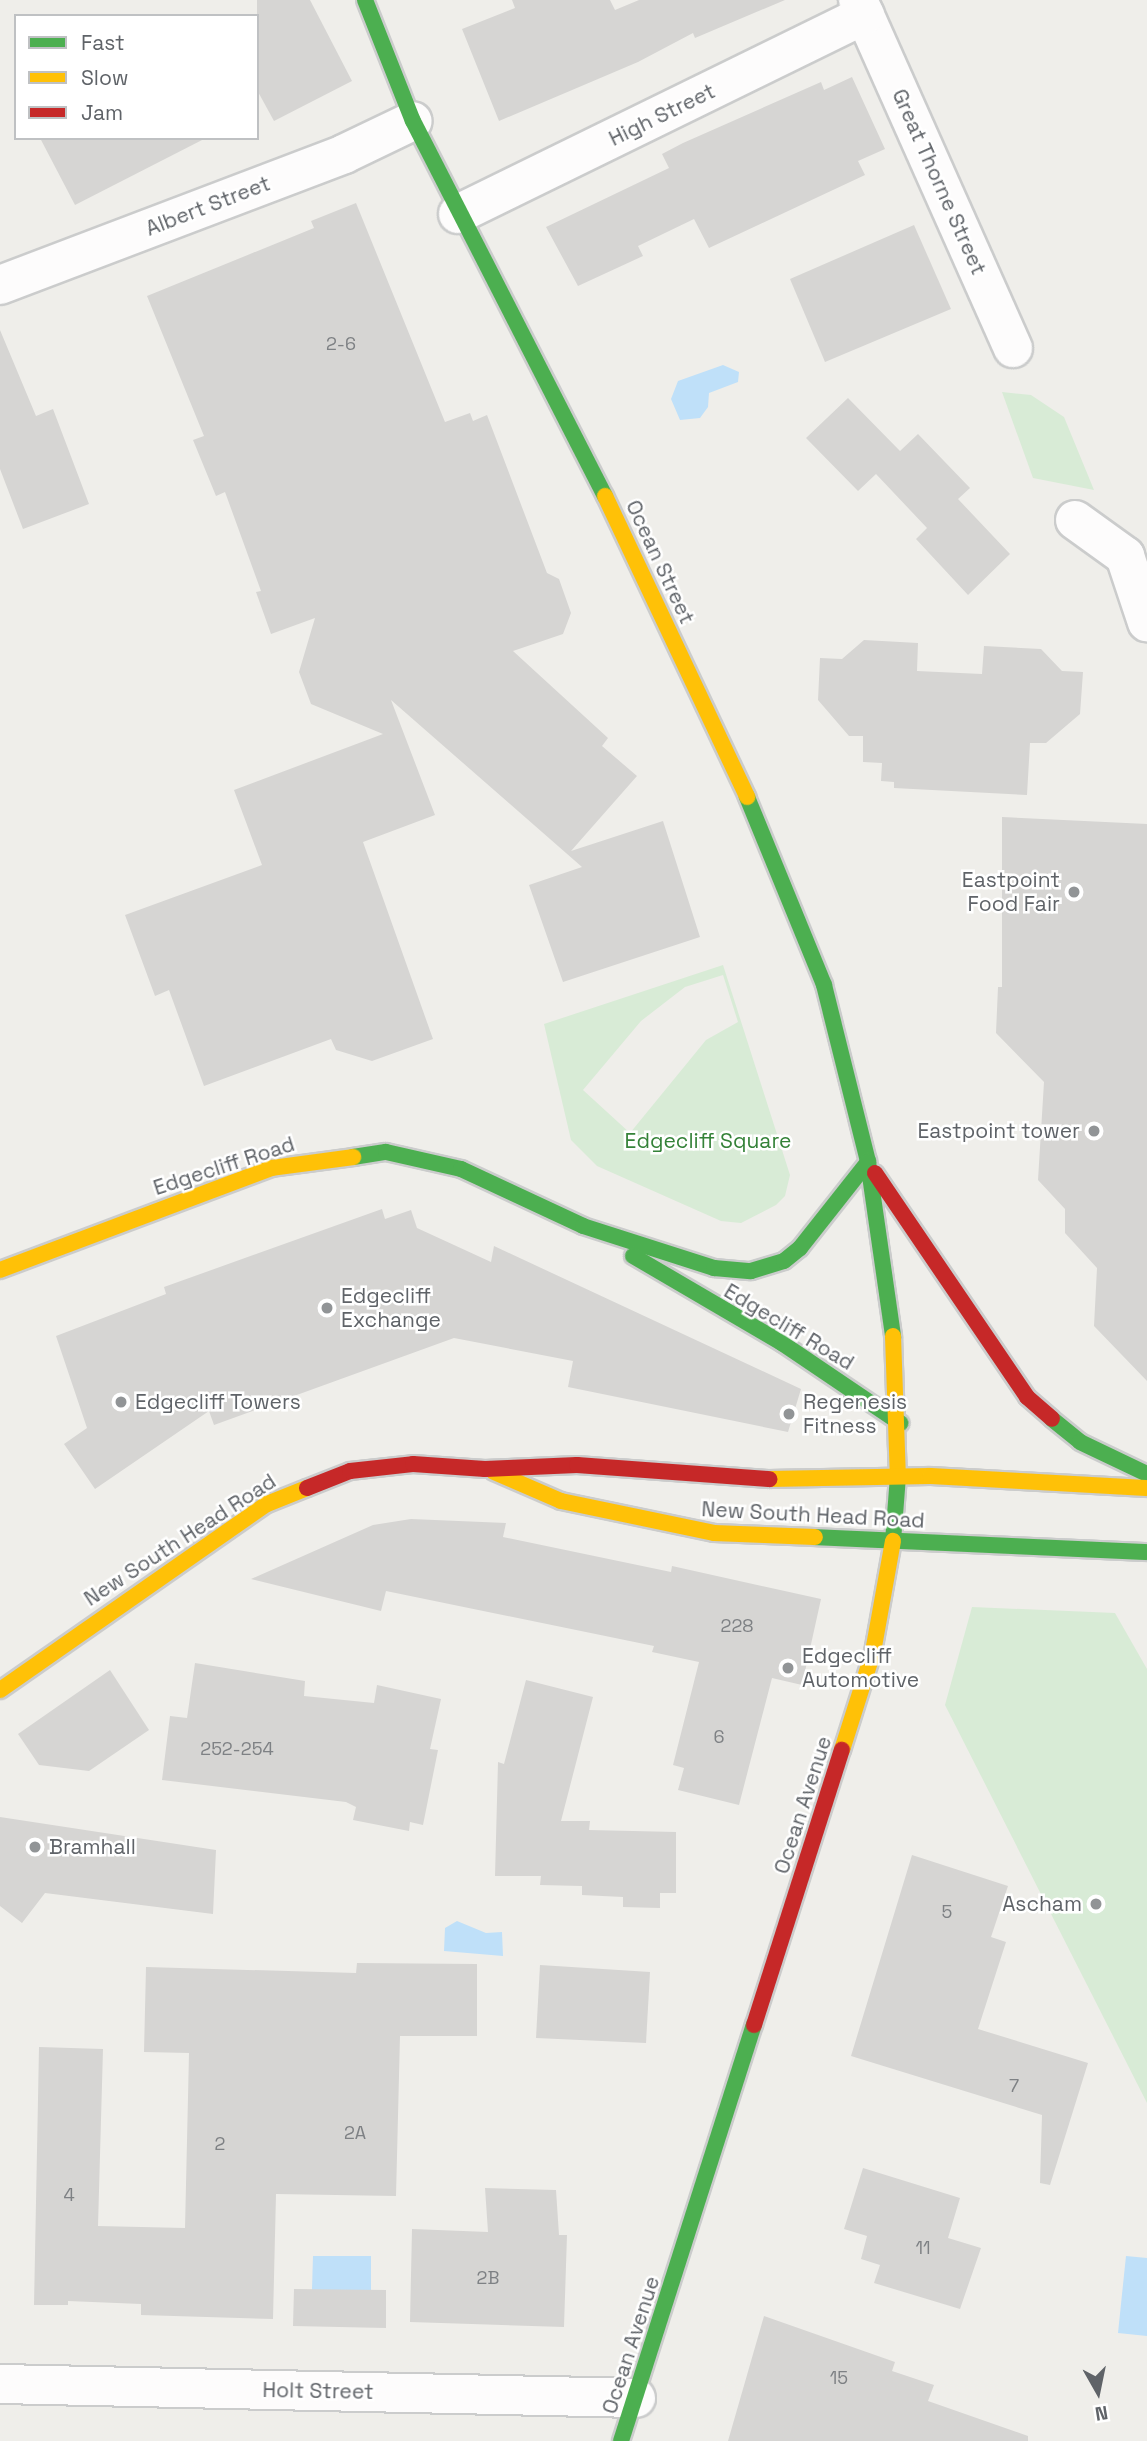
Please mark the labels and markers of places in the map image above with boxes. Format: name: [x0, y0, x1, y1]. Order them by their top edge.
place label: Eastpoint Food Fair: [962, 867, 1060, 917]
marker: Eastpoint Food Fair: [1066, 884, 1082, 900]
place label: Eastpoint tower: [917, 1118, 1080, 1144]
marker: Eastpoint tower: [1086, 1123, 1102, 1139]
place label: Edgecliff Exchange: [341, 1283, 441, 1333]
marker: Edgecliff Exchange: [319, 1300, 335, 1316]
place label: Edgecliff Towers: [135, 1389, 301, 1415]
place label: Regenesis Fitness: [803, 1389, 907, 1439]
marker: Edgecliff Towers: [113, 1394, 129, 1410]
marker: Regenesis Fitness: [781, 1406, 797, 1422]
place label: Edgecliff Automotive: [802, 1643, 919, 1693]
marker: Edgecliff Automotive: [780, 1660, 796, 1676]
place label: Bramhall: [49, 1834, 136, 1860]
marker: Bramhall: [27, 1839, 43, 1855]
place label: Ascham: [1002, 1891, 1082, 1917]
marker: Ascham: [1088, 1896, 1104, 1912]

